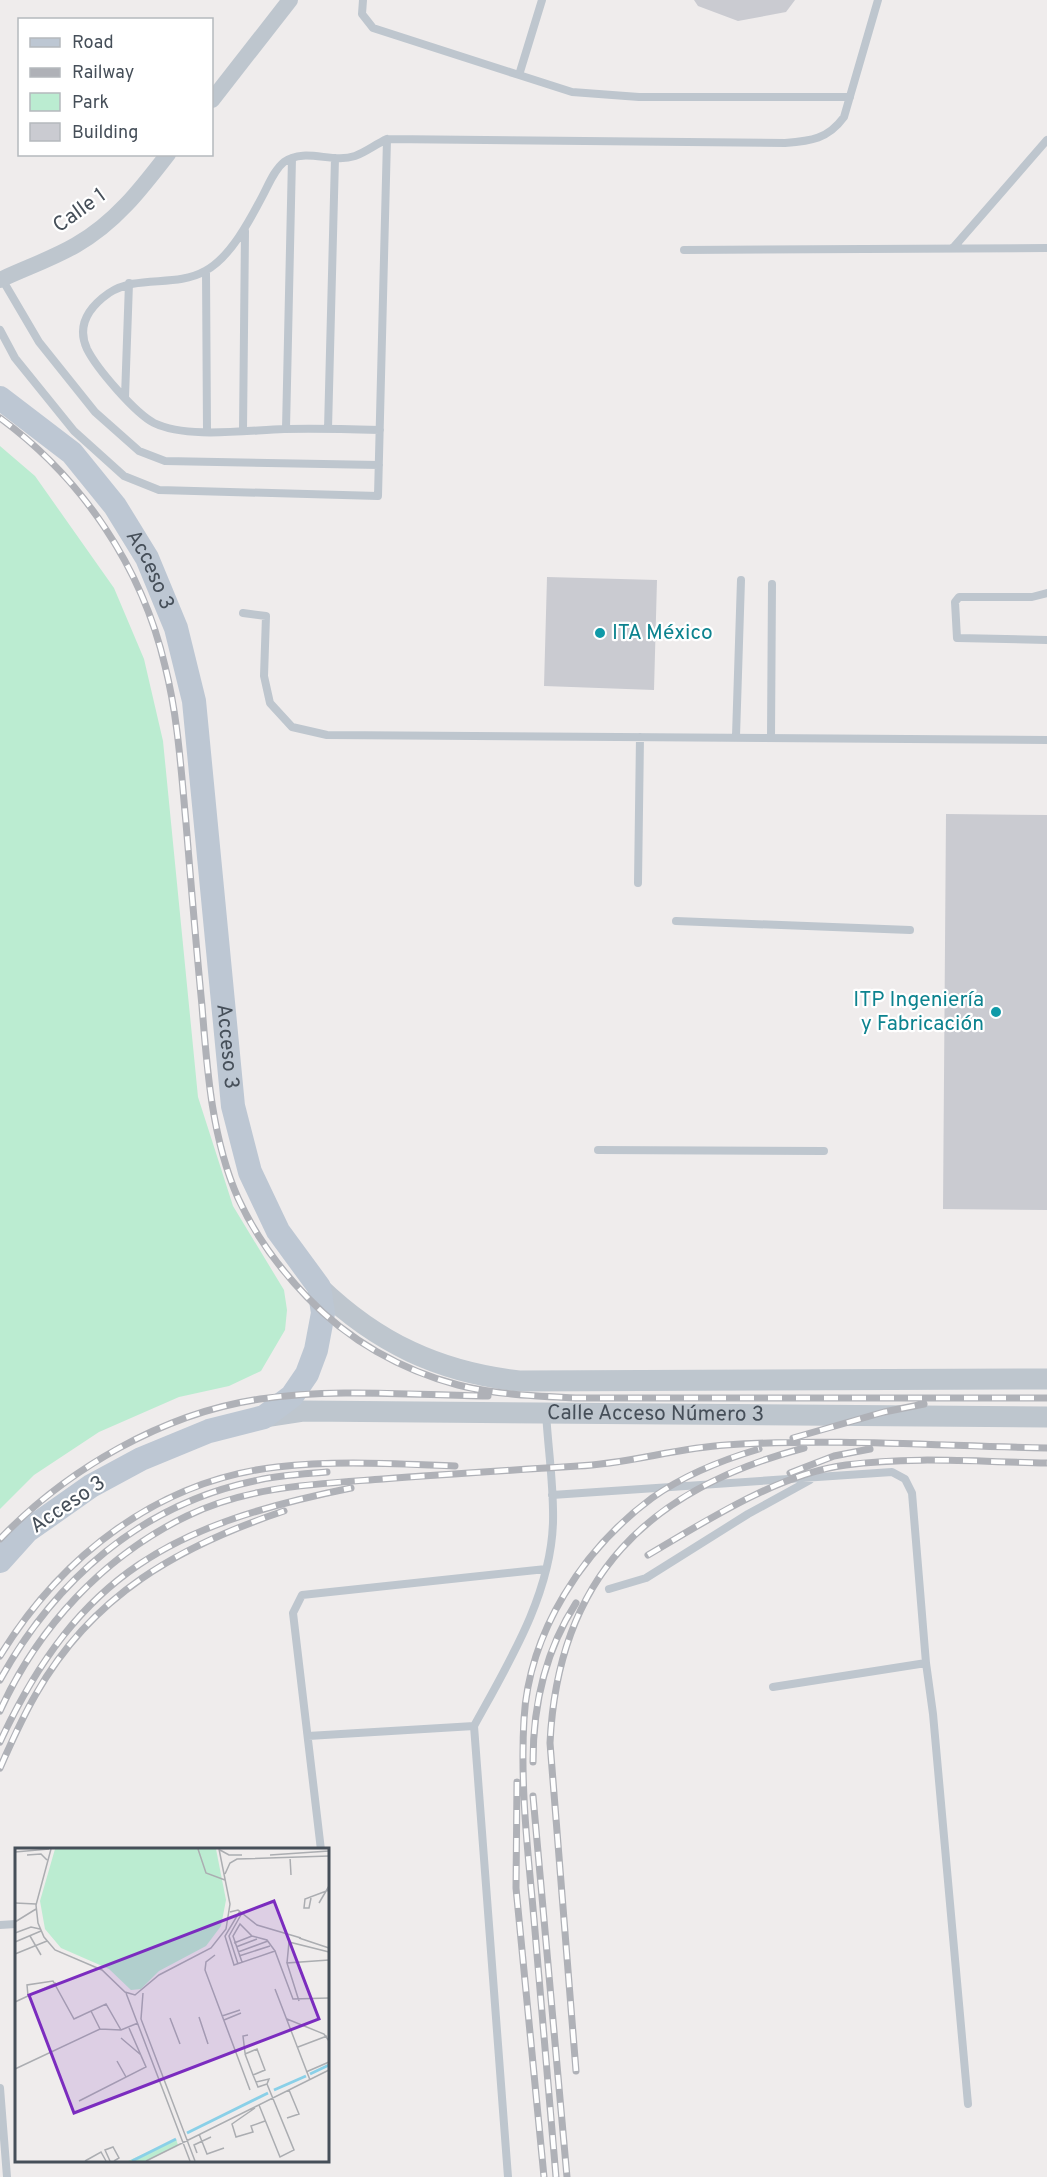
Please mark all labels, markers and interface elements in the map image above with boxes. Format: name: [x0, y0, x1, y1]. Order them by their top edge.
legend: [18, 18, 213, 156]
text: Road: [72, 32, 114, 55]
text: Railway: [72, 62, 134, 85]
text: Park: [72, 92, 109, 115]
text: Building: [72, 122, 138, 145]
street label: Calle 1: [48, 183, 112, 239]
street label: Acceso 3: [119, 525, 180, 614]
place label: ITA México: [612, 620, 713, 647]
marker: ITA México: [593, 626, 607, 640]
place label: ITP Ingeniería y Fabricación: [853, 987, 984, 1038]
street label: Acceso 3: [210, 1003, 245, 1090]
marker: ITP Ingeniería y Fabricación: [989, 1005, 1003, 1019]
street label: Calle Acceso Número 3: [547, 1399, 764, 1428]
street label: Acceso 3: [25, 1470, 111, 1540]
inset map: [15, 1848, 328, 2162]

